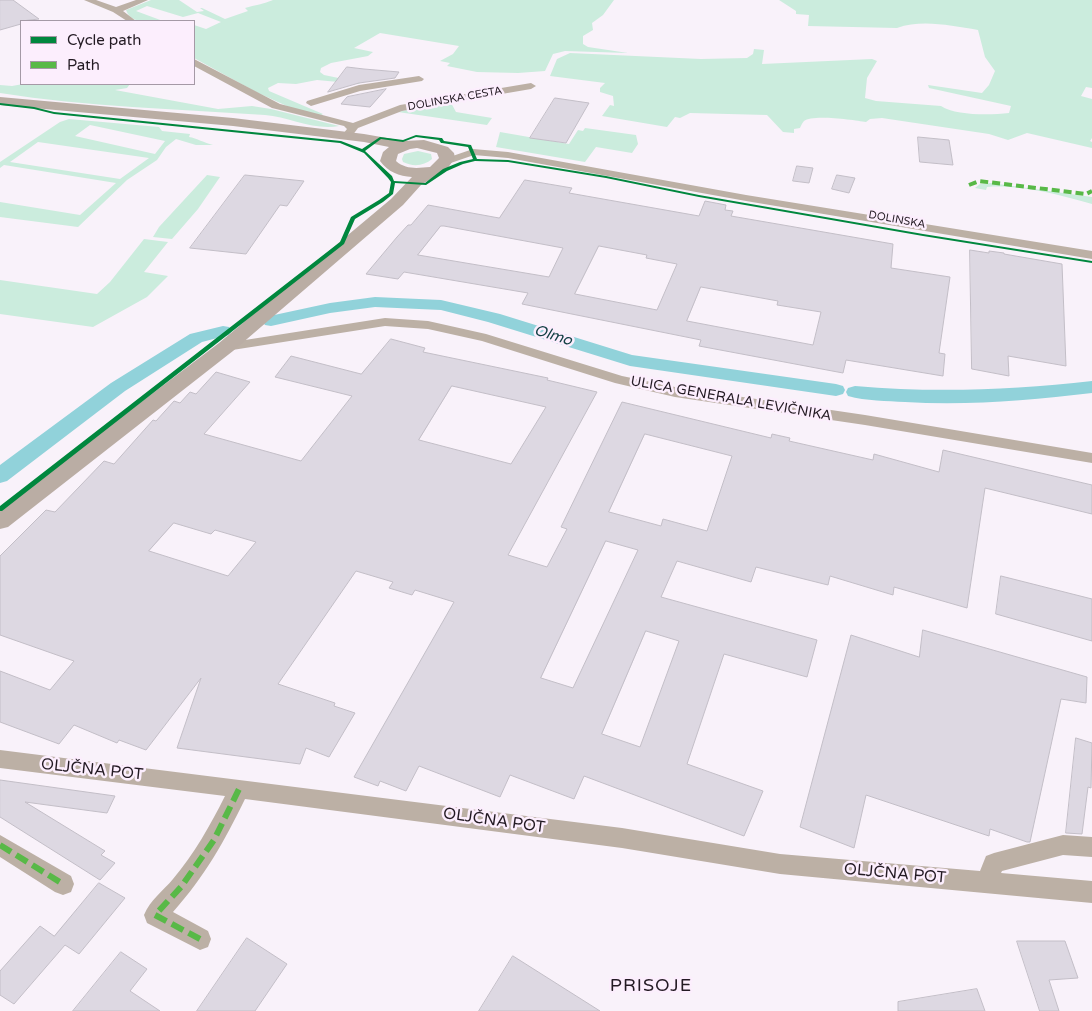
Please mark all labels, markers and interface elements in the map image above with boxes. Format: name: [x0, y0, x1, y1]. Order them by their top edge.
legend: [20, 20, 195, 85]
text: Cycle path: [67, 31, 141, 49]
text: Path: [67, 56, 100, 74]
street label: DOLINSKA CESTA: [407, 84, 503, 114]
street label: DOLINSKA: [867, 208, 927, 232]
water label: Olmo: [532, 322, 574, 350]
street label: ULICA GENERALA LEVIČNIKA: [629, 373, 833, 425]
street label: OLJČNA POT: [40, 755, 144, 785]
street label: OLJČNA POT: [442, 804, 546, 838]
street label: OLJČNA POT: [843, 860, 947, 888]
district label: PRISOJE: [609, 975, 693, 997]

